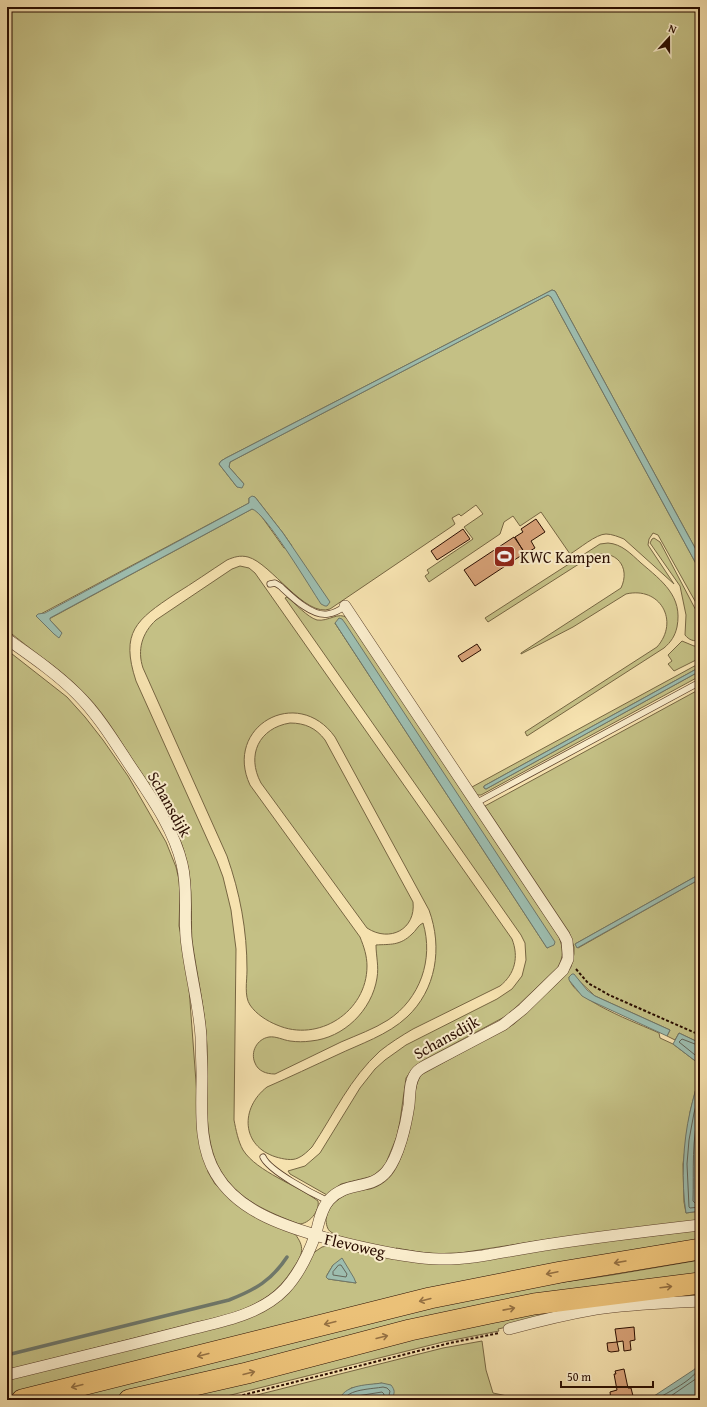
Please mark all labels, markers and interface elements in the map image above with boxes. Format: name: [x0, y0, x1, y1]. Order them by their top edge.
north arrow: [649, 18, 689, 58]
text: N: [666, 20, 679, 38]
sports icon: KWC Kampen: [492, 544, 518, 570]
place label: KWC Kampen: [520, 545, 611, 569]
street label: Schansdijk: [142, 767, 198, 842]
street label: Schansdijk: [409, 1009, 484, 1065]
street label: Flevoweg: [322, 1226, 388, 1264]
one-way arrow: [614, 1258, 627, 1266]
one-way arrow: [546, 1270, 559, 1278]
one-way arrow: [659, 1284, 672, 1291]
one-way arrow: [419, 1296, 432, 1304]
one-way arrow: [502, 1305, 515, 1313]
one-way arrow: [324, 1320, 337, 1328]
one-way arrow: [375, 1333, 388, 1340]
one-way arrow: [197, 1351, 210, 1359]
scale bar: [561, 1363, 653, 1389]
one-way arrow: [242, 1368, 255, 1376]
text: 50 m: [567, 1368, 591, 1385]
one-way arrow: [71, 1383, 84, 1390]

